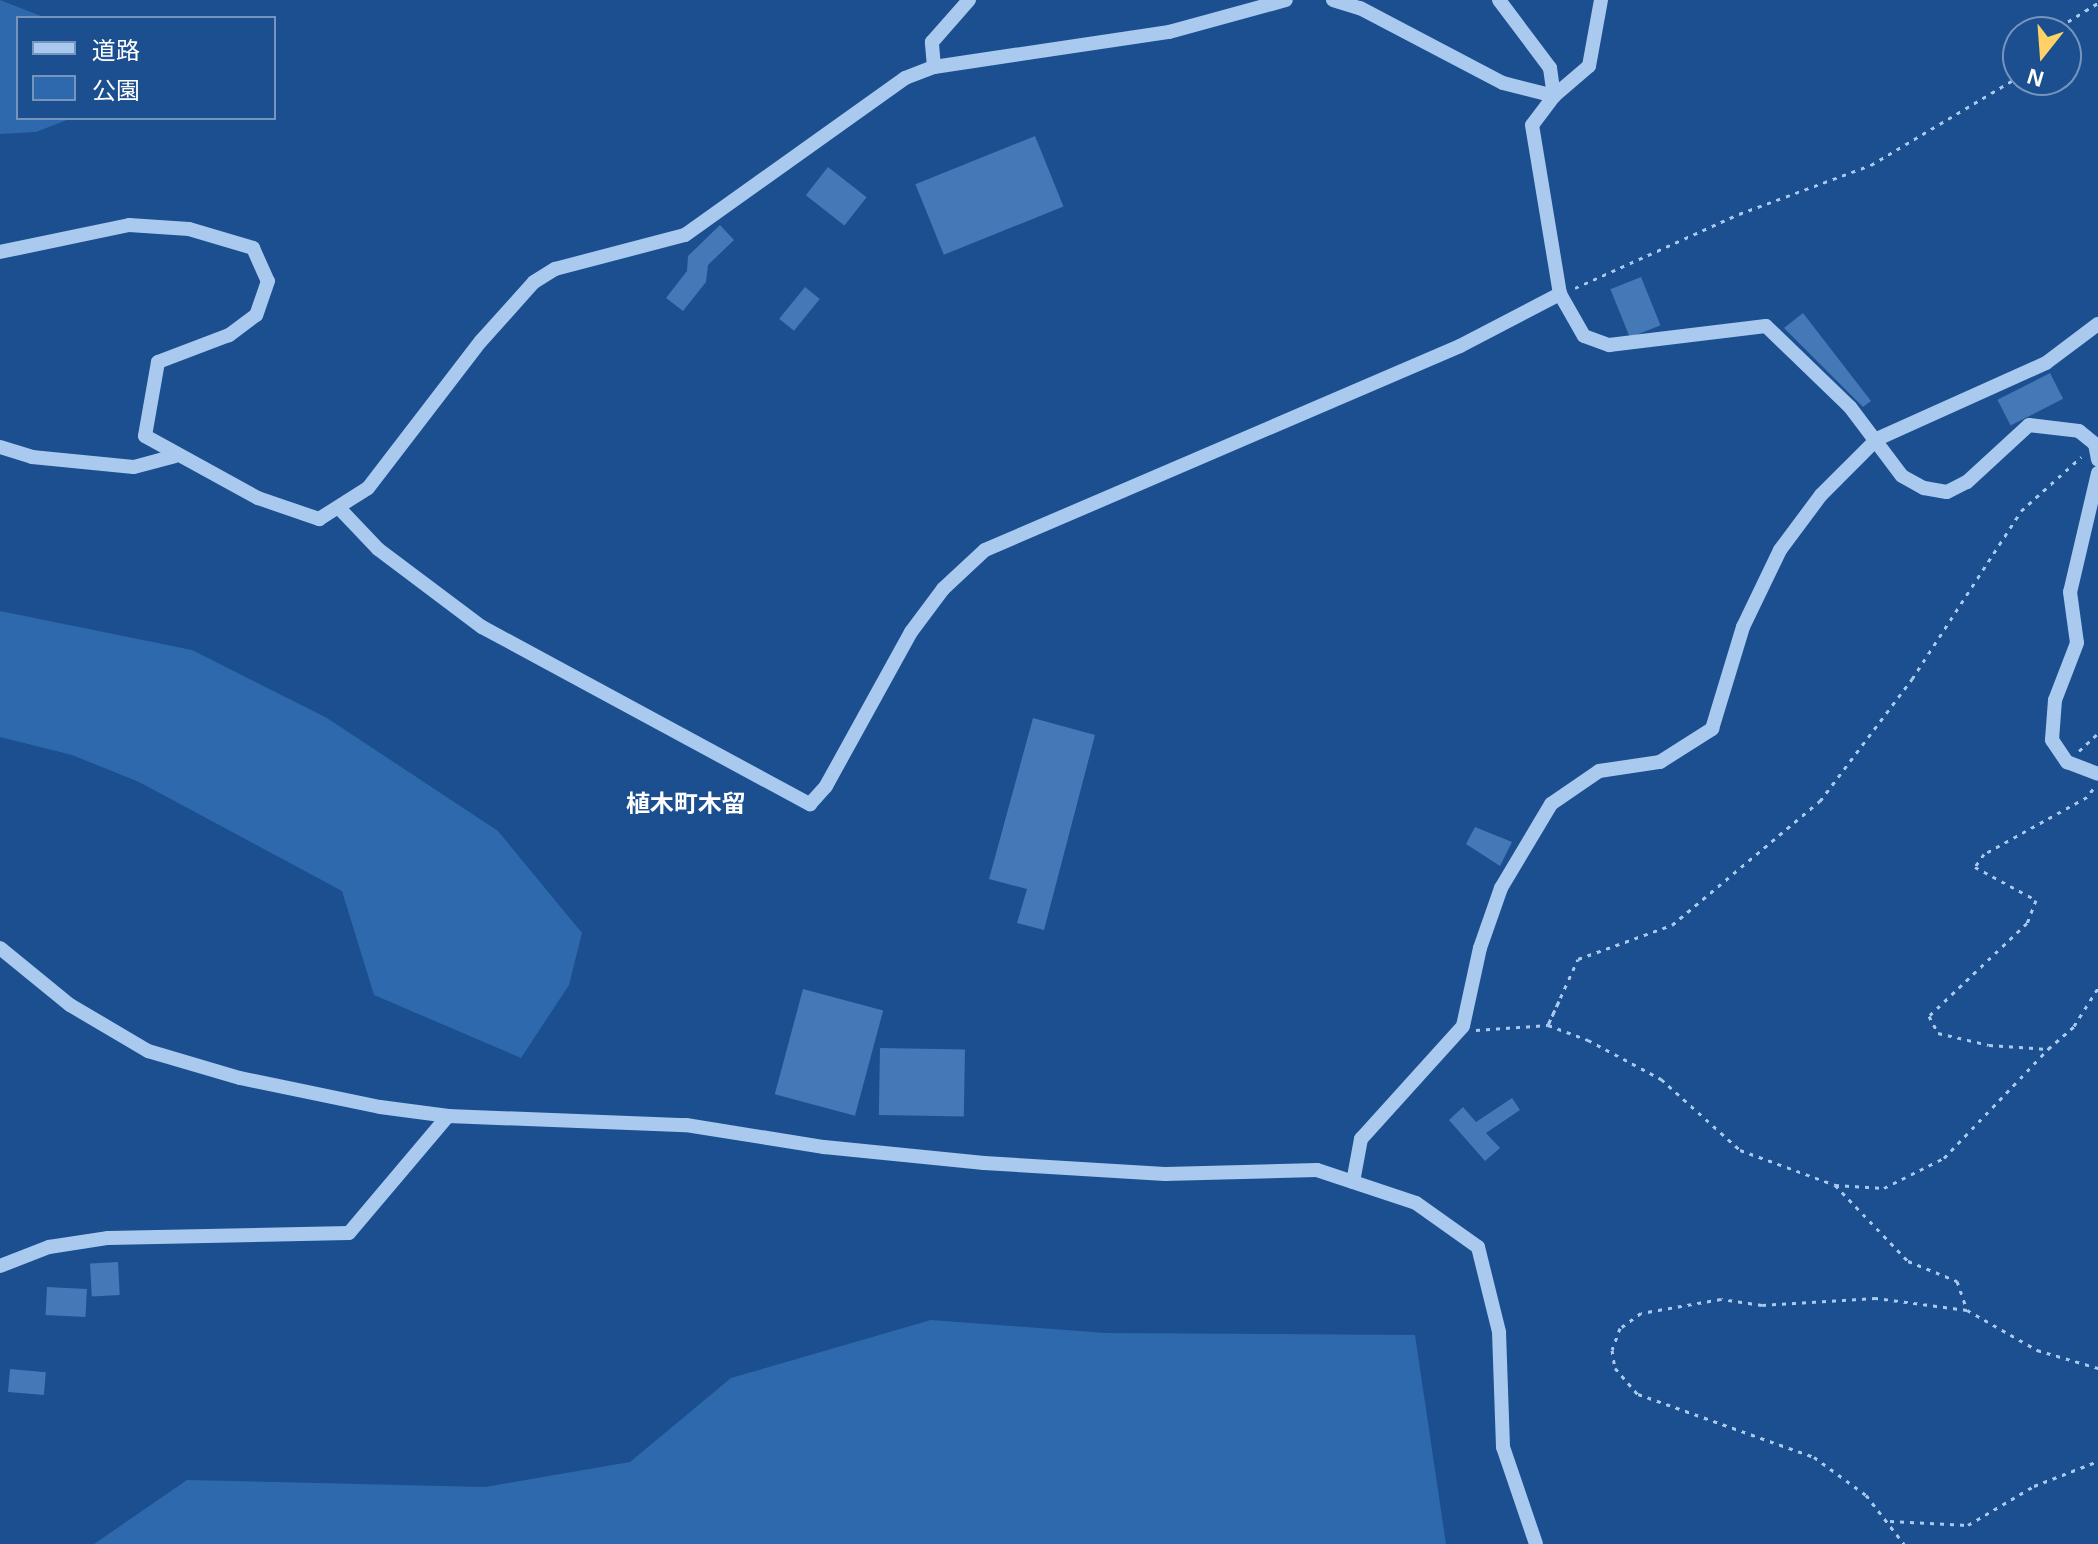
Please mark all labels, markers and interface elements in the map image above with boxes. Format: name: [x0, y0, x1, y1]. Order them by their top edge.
legend: [16, 16, 276, 120]
north arrow: [2002, 16, 2082, 96]
text: 道路: [92, 37, 140, 64]
text: N: [2024, 63, 2047, 92]
text: 公園: [92, 77, 140, 104]
district label: 植木町木留: [626, 790, 746, 818]

